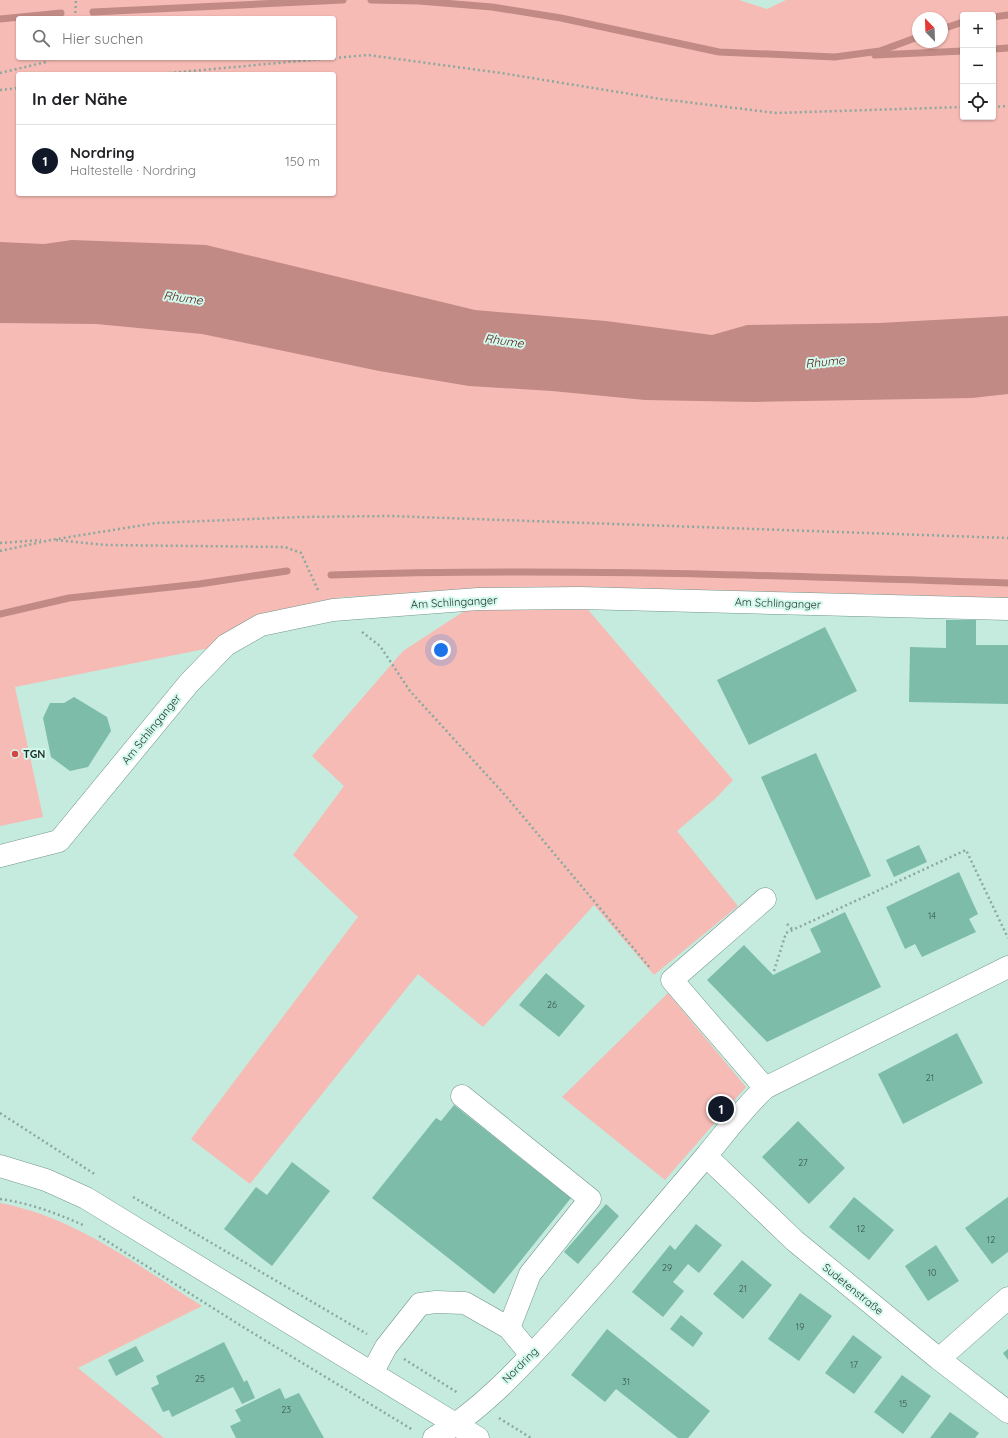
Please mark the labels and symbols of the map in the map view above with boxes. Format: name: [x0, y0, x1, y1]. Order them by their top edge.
north arrow: [912, 12, 948, 48]
water label: Rhume: [163, 287, 205, 308]
water label: Rhume: [484, 330, 526, 351]
water label: Rhume: [805, 352, 847, 371]
street label: Am Schlinganger: [410, 593, 498, 611]
street label: Am Schlinganger: [735, 594, 822, 612]
your location: [431, 640, 451, 660]
street label: Am Schlinganger: [118, 690, 184, 767]
place label: TGN: [23, 747, 45, 761]
marker: TGN: [10, 749, 20, 759]
house number: 14: [928, 910, 936, 921]
house number: 26: [547, 999, 557, 1010]
house number: 21: [926, 1072, 934, 1083]
pin: 1: [708, 1094, 734, 1124]
house number: 27: [798, 1157, 808, 1168]
house number: 12: [857, 1223, 865, 1234]
house number: 12: [987, 1234, 995, 1245]
street label: Sudetenstraße: [820, 1260, 886, 1318]
house number: 29: [662, 1262, 672, 1273]
house number: 10: [928, 1267, 936, 1278]
house number: 21: [739, 1283, 747, 1294]
house number: 19: [796, 1321, 804, 1332]
street label: Nordring: [499, 1344, 541, 1386]
house number: 17: [850, 1359, 858, 1370]
house number: 25: [195, 1373, 205, 1384]
house number: 31: [622, 1376, 630, 1387]
house number: 15: [899, 1398, 907, 1409]
house number: 23: [281, 1404, 291, 1415]

